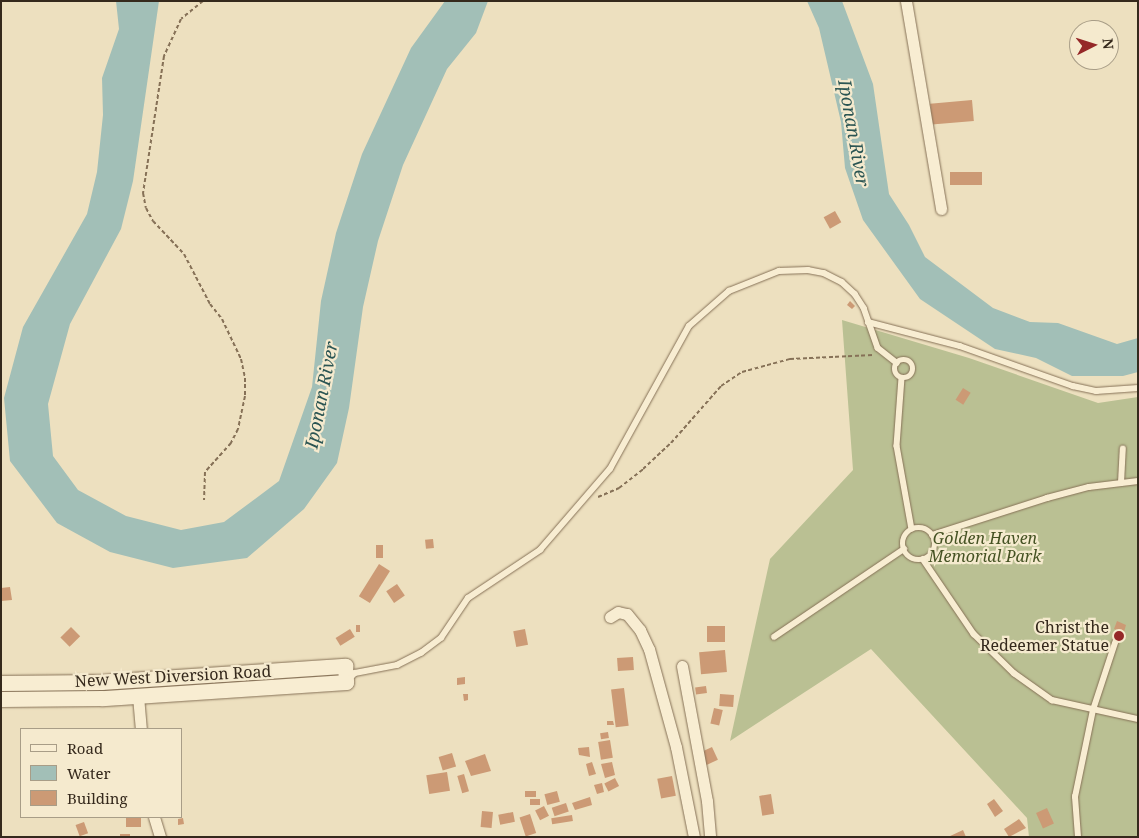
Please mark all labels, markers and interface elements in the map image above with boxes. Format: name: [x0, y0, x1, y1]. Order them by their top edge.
north arrow: [1069, 20, 1119, 70]
text: N: [1098, 37, 1118, 50]
water label: Iponan River: [834, 78, 874, 188]
water label: Iponan River: [300, 340, 342, 450]
park label: Golden Haven Memorial Park: [929, 528, 1041, 566]
place label: Christ the Redeemer Statue: [980, 617, 1109, 655]
marker: Christ the Redeemer Statue: [1113, 630, 1125, 642]
street label: New West Diversion Road: [74, 661, 272, 691]
legend: [20, 728, 182, 818]
text: Road: [67, 738, 103, 758]
text: Water: [67, 763, 110, 783]
text: Building: [67, 788, 128, 808]

